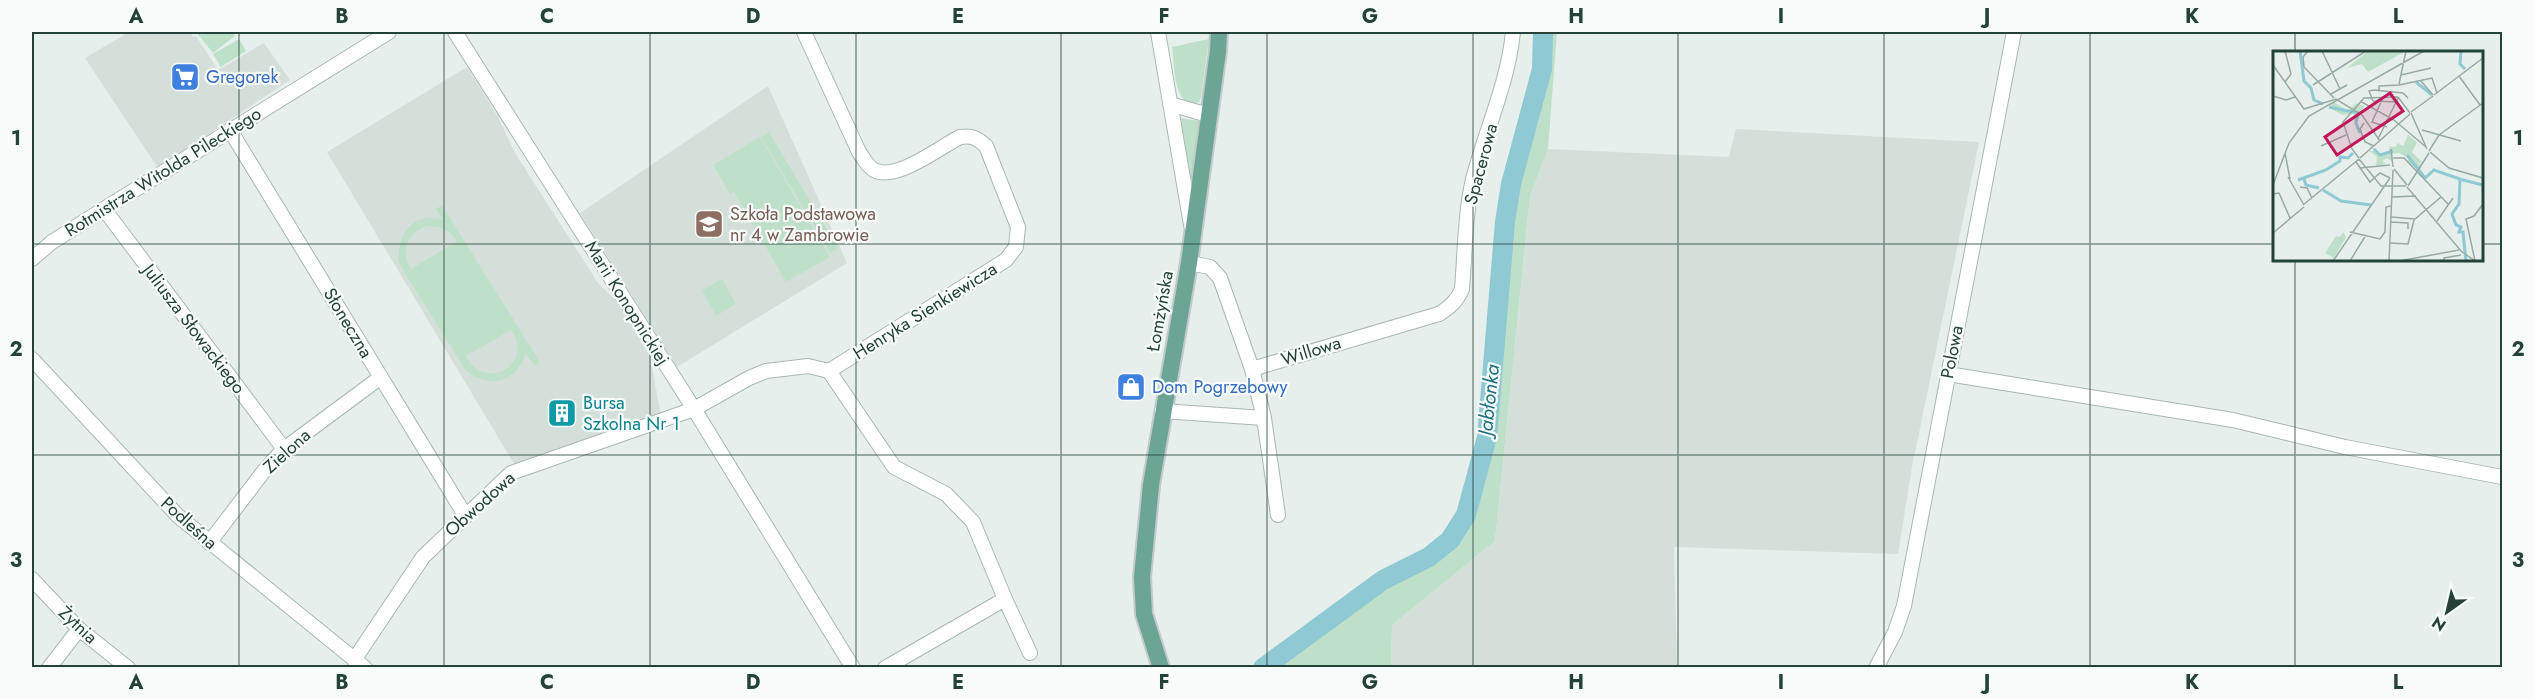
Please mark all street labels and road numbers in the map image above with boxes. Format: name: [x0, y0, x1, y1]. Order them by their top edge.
street label: Rotmistrza Witolda Pileckiego: [60, 101, 266, 243]
street label: Spacerowa: [1458, 121, 1504, 207]
street label: Marii Konopnickiej: [578, 236, 676, 370]
street label: Henryka Sienkiewicza: [848, 256, 1002, 366]
street label: Juliusza Słowackiego: [135, 257, 252, 400]
street label: Łomżyńska: [1140, 269, 1180, 354]
street label: Słoneczna: [317, 283, 379, 363]
street label: Polowa: [1934, 323, 1970, 381]
street label: Willowa: [1278, 330, 1344, 372]
street label: Zielona: [258, 423, 316, 479]
street label: Obwodowa: [439, 465, 521, 543]
street label: Podleśna: [155, 491, 223, 555]
street label: Żytnia: [53, 600, 103, 650]

